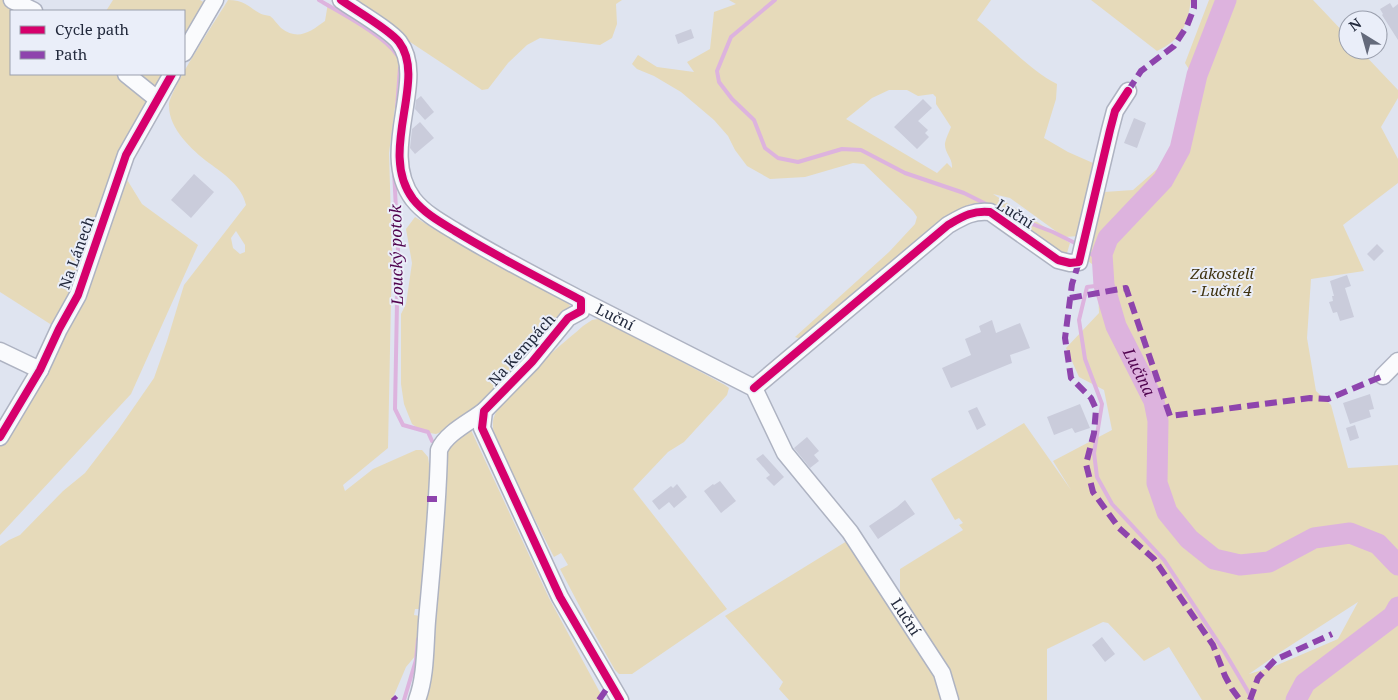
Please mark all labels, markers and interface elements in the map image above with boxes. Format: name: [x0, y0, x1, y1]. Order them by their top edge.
legend: [10, 10, 185, 75]
north arrow: [1338, 10, 1388, 60]
text: N: [1345, 13, 1365, 35]
text: Cycle path: [55, 19, 130, 39]
text: Path: [55, 44, 88, 64]
street label: Luční: [993, 194, 1038, 233]
water label: Loucký potok: [384, 204, 408, 307]
street label: Na Lánech: [54, 213, 99, 292]
park label: Zákostelí - Luční 4: [1189, 263, 1255, 300]
street label: Luční: [593, 298, 638, 335]
street label: Na Kempách: [483, 309, 559, 390]
water label: Lučina: [1117, 343, 1161, 400]
street label: Luční: [887, 594, 926, 639]

